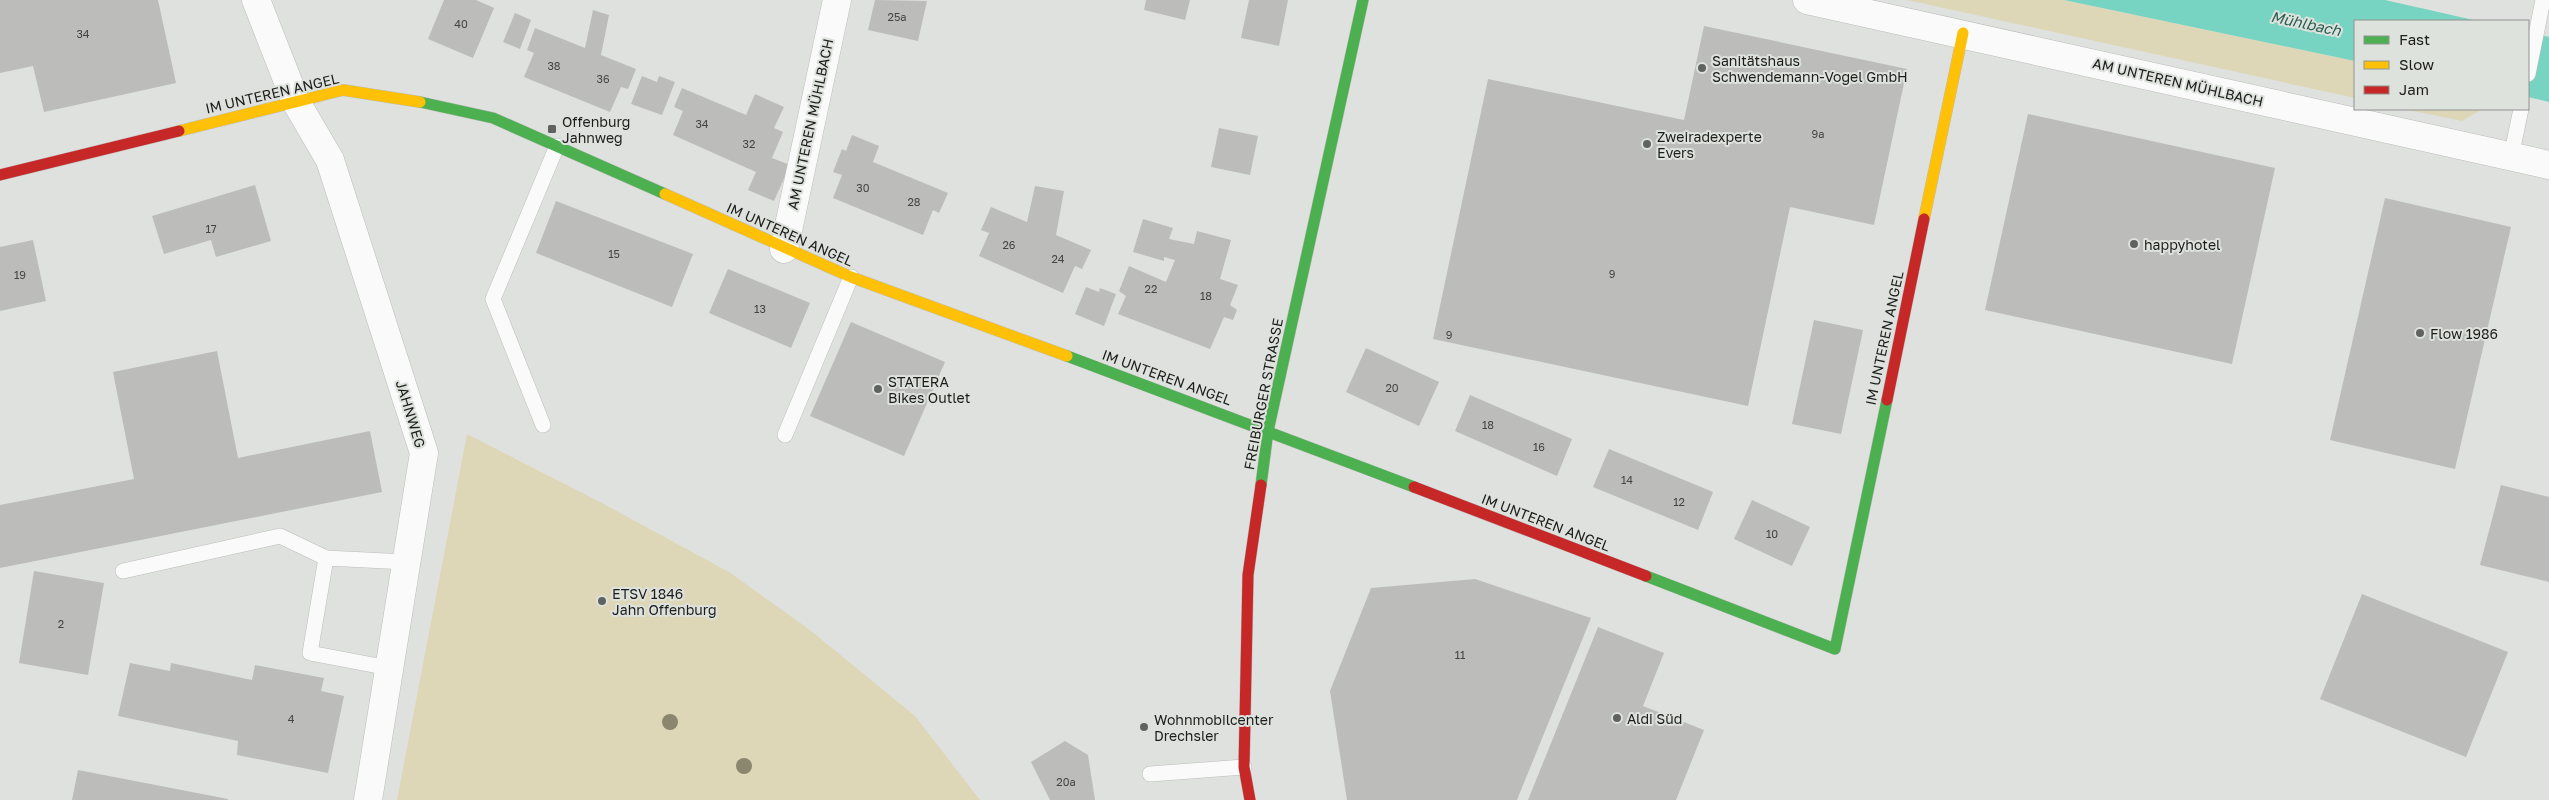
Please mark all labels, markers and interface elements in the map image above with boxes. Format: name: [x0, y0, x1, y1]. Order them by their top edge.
water label: Mühlbach: [2269, 7, 2343, 39]
house number: 25a: [888, 10, 906, 23]
house number: 40: [454, 17, 468, 30]
legend: [2354, 20, 2529, 110]
house number: 34: [76, 27, 90, 40]
text: Fast: [2399, 30, 2430, 48]
street label: AM UNTEREN MÜHLBACH: [784, 37, 836, 211]
place label: Sanitätshaus Schwendemann-Vogel GmbH: [1712, 52, 1908, 85]
street label: AM UNTEREN MÜHLBACH: [2091, 54, 2265, 110]
text: Slow: [2399, 55, 2434, 73]
house number: 38: [547, 59, 561, 72]
marker: Sanitätshaus Schwendemann-Vogel GmbH: [1696, 62, 1708, 74]
street label: IM UNTEREN ANGEL: [204, 69, 340, 117]
house number: 36: [596, 72, 610, 85]
text: Jam: [2399, 80, 2429, 98]
place label: Offenburg Jahnweg: [562, 113, 630, 146]
house number: 34: [695, 117, 709, 130]
marker: Offenburg Jahnweg: [546, 123, 558, 135]
house number: 9a: [1812, 127, 1824, 140]
place label: Zweiradexperte Evers: [1657, 128, 1762, 161]
house number: 32: [743, 137, 755, 150]
marker: Zweiradexperte Evers: [1641, 138, 1653, 150]
house number: 30: [856, 181, 870, 194]
house number: 28: [907, 195, 921, 208]
street label: IM UNTEREN ANGEL: [724, 198, 856, 270]
house number: 17: [205, 222, 217, 235]
place label: happyhotel: [2144, 236, 2221, 253]
house number: 26: [1002, 238, 1016, 251]
marker: happyhotel: [2128, 238, 2140, 250]
house number: 15: [608, 247, 620, 260]
house number: 24: [1051, 252, 1065, 265]
house number: 9: [1609, 267, 1615, 280]
house number: 19: [14, 268, 26, 281]
street label: IM UNTEREN ANGEL: [1861, 269, 1907, 407]
house number: 22: [1145, 282, 1157, 295]
house number: 18: [1200, 289, 1212, 302]
house number: 13: [754, 302, 766, 315]
street label: FREIBURGER STRASSE: [1240, 317, 1286, 471]
place label: Flow 1986: [2430, 325, 2498, 342]
marker: Flow 1986: [2414, 327, 2426, 339]
house number: 9: [1446, 328, 1452, 341]
street label: IM UNTEREN ANGEL: [1100, 346, 1234, 408]
place label: STATERA Bikes Outlet: [888, 373, 970, 406]
street label: JAHNWEG: [393, 378, 429, 450]
house number: 20: [1385, 381, 1399, 394]
marker: STATERA Bikes Outlet: [872, 383, 884, 395]
house number: 18: [1482, 418, 1494, 431]
house number: 16: [1533, 440, 1545, 453]
house number: 14: [1621, 473, 1633, 486]
street label: IM UNTEREN ANGEL: [1479, 490, 1613, 554]
house number: 12: [1673, 495, 1685, 508]
house number: 10: [1766, 527, 1778, 540]
place label: ETSV 1846 Jahn Offenburg: [612, 585, 717, 618]
marker: ETSV 1846 Jahn Offenburg: [596, 595, 608, 607]
house number: 2: [58, 617, 64, 630]
house number: 11: [1455, 648, 1465, 661]
place label: Aldi Süd: [1627, 710, 1682, 727]
place label: Wohnmobilcenter Drechsler: [1154, 711, 1274, 744]
house number: 4: [288, 712, 295, 725]
marker: Aldi Süd: [1611, 712, 1623, 724]
marker: Wohnmobilcenter Drechsler: [1138, 721, 1150, 733]
house number: 20a: [1056, 775, 1076, 788]

